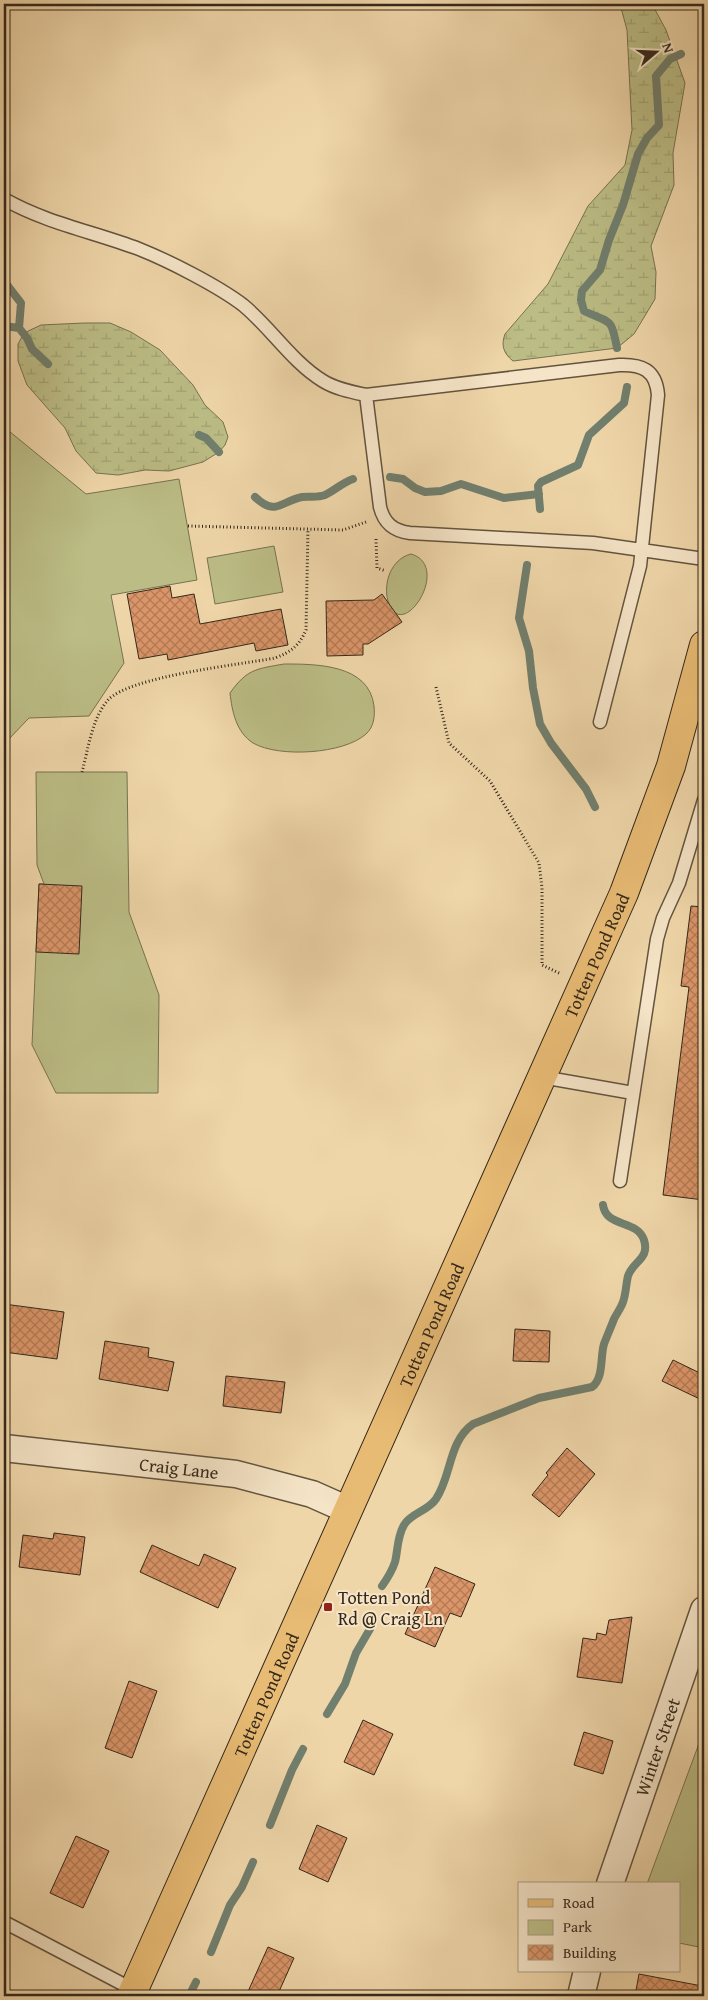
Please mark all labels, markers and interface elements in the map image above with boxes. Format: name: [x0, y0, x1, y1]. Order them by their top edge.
north arrow: [630, 28, 680, 78]
text: N: [657, 40, 679, 56]
street label: Totten Pond Road: [557, 888, 636, 1022]
street label: Totten Pond Road: [391, 1258, 471, 1392]
street label: Craig Lane: [138, 1450, 220, 1485]
place label: Totten Pond Rd @ Craig Ln: [338, 1584, 443, 1632]
marker: Totten Pond Rd @ Craig Ln: [322, 1601, 334, 1613]
street label: Totten Pond Road: [226, 1628, 305, 1761]
street label: Winter Street: [628, 1693, 687, 1800]
legend: [518, 1882, 680, 1972]
text: Road: [563, 1892, 594, 1913]
text: Park: [563, 1916, 592, 1937]
text: Building: [563, 1942, 617, 1963]

